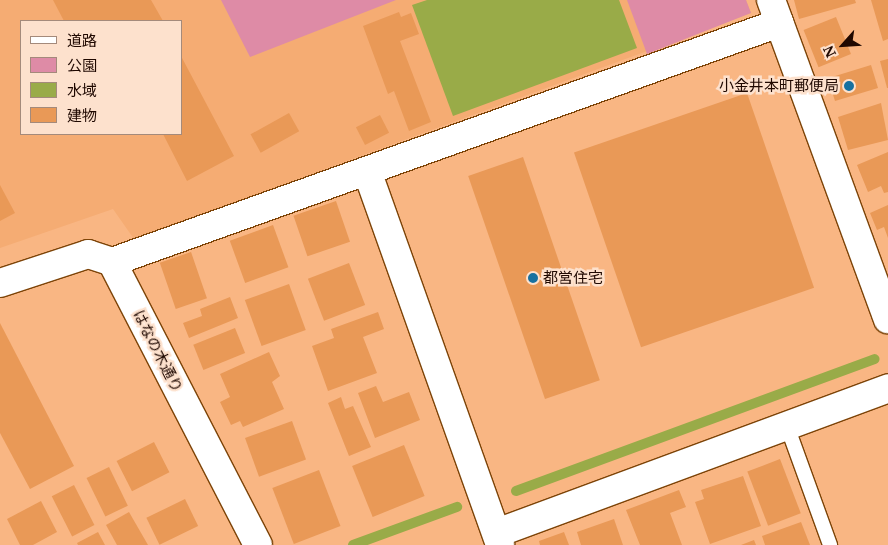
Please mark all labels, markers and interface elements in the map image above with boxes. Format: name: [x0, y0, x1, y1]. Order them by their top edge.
legend: [20, 20, 182, 135]
north arrow: [818, 20, 868, 70]
text: 道路: [67, 30, 97, 50]
text: N: [818, 43, 840, 61]
text: 公園: [67, 55, 97, 75]
place label: 小金井本町郵便局: [719, 77, 839, 95]
text: 水域: [67, 80, 97, 100]
marker: 小金井本町郵便局: [843, 80, 855, 92]
text: 建物: [67, 105, 97, 125]
place label: 都営住宅: [543, 269, 603, 287]
marker: 都営住宅: [527, 272, 539, 284]
street label: はなの木通り: [130, 307, 186, 395]

